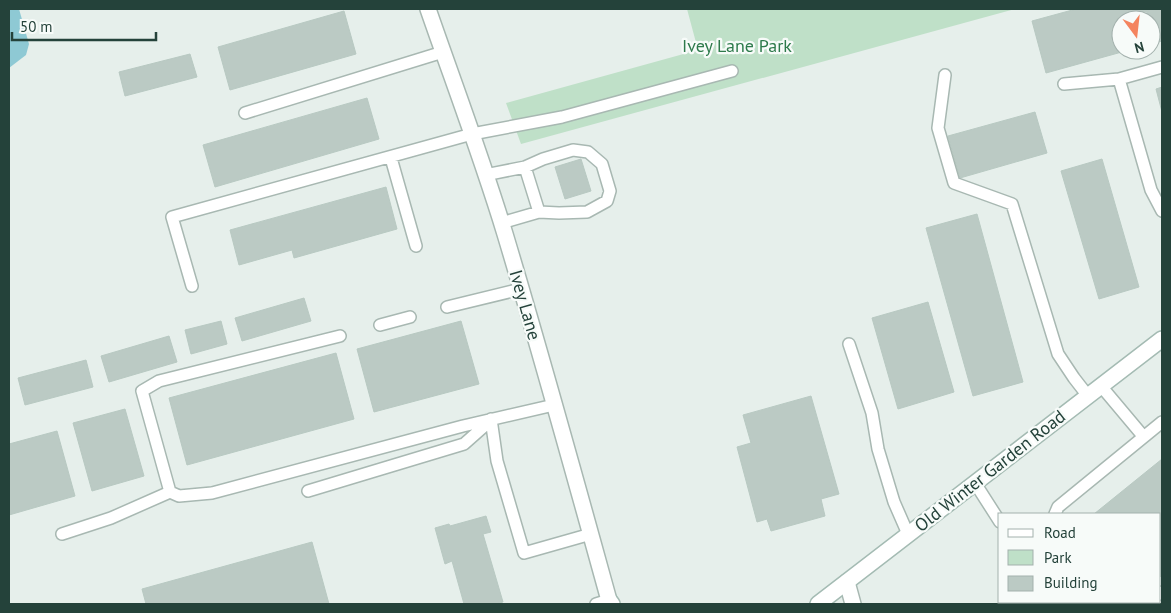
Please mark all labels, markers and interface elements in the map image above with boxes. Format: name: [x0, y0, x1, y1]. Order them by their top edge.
scale bar: [12, 10, 156, 42]
north arrow: [1111, 10, 1161, 60]
text: 50 m: [20, 17, 53, 36]
park label: Ivey Lane Park: [682, 34, 792, 57]
text: N: [1133, 38, 1146, 57]
street label: Ivey Lane: [505, 267, 546, 343]
street label: Old Winter Garden Road: [910, 405, 1070, 537]
legend: [998, 513, 1161, 603]
text: Park: [1044, 548, 1072, 567]
text: Building: [1044, 573, 1098, 592]

